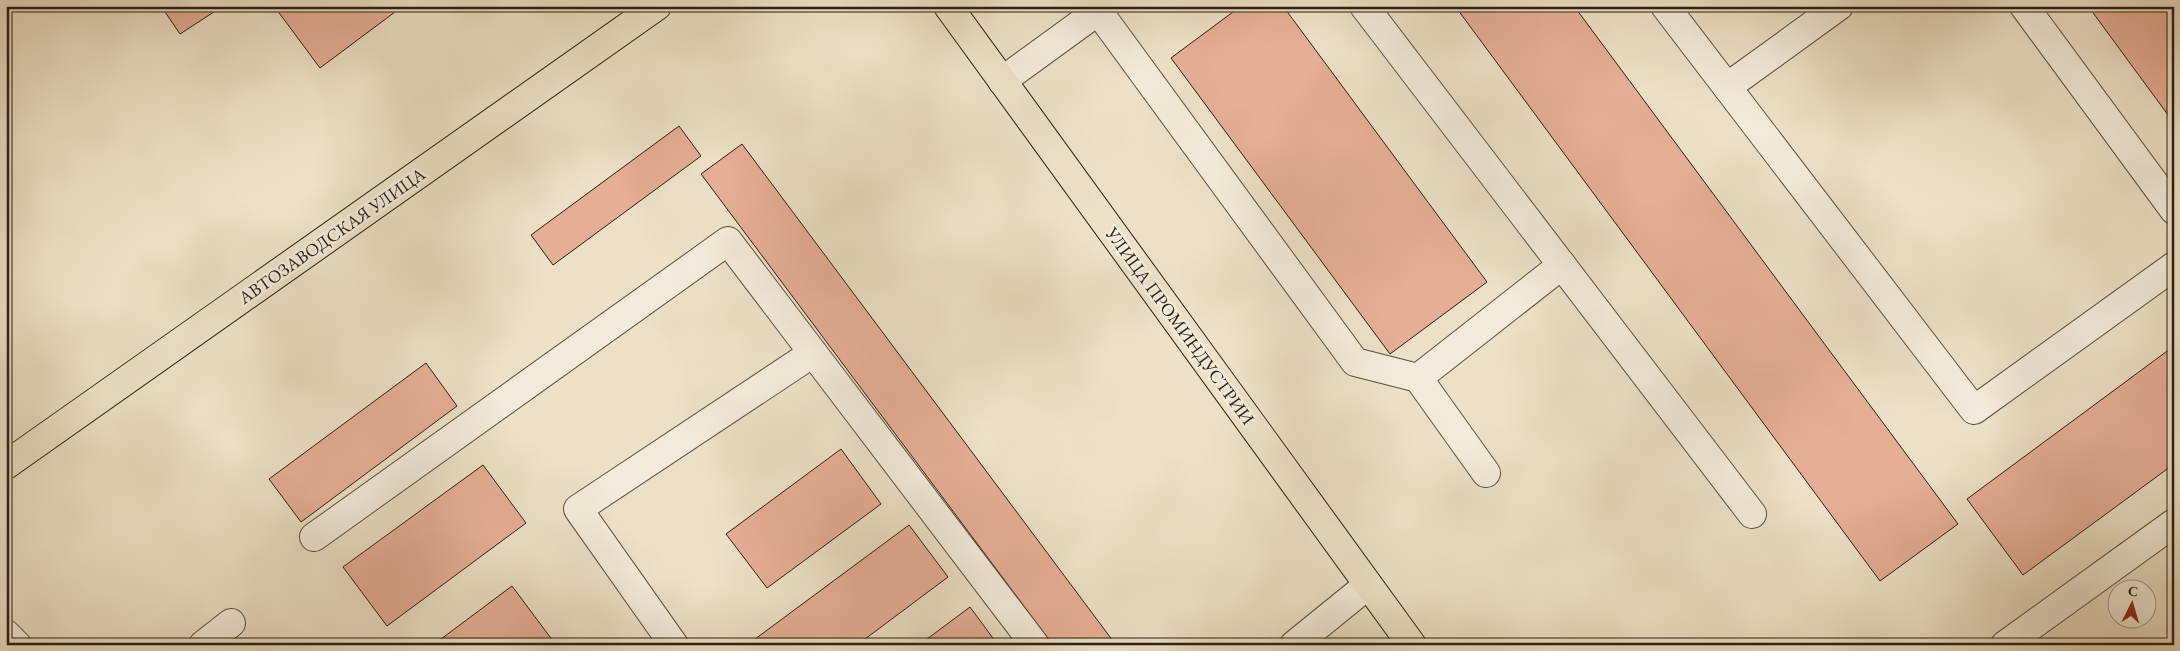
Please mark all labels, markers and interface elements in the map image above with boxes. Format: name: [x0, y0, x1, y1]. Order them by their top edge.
street label: АВТОЗАВОДСКАЯ УЛИЦА: [233, 162, 430, 310]
street label: УЛИЦА ПРОМИНДУСТРИИ: [1100, 222, 1260, 429]
north arrow: [2108, 578, 2158, 628]
text: С: [2127, 582, 2139, 600]

